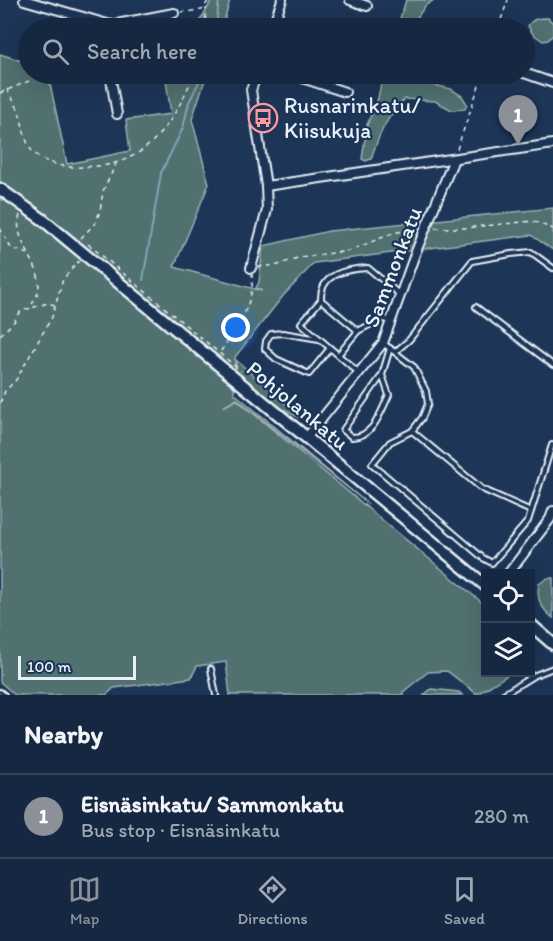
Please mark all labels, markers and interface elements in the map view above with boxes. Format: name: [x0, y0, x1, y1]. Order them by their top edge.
search box: [18, 18, 535, 84]
icon: search: [39, 35, 72, 68]
text: Search here: [87, 38, 197, 65]
place label: Rusnarinkatu/ Kiisukuja: [284, 92, 422, 144]
pin: 1: [498, 96, 538, 145]
bus stop icon: Rusnarinkatu/ Kiisukuja: [247, 102, 279, 134]
street label: Sammonkatu: [357, 203, 428, 331]
your location: [221, 313, 250, 342]
street label: Pohjolankatu: [241, 355, 354, 456]
map controls: [481, 569, 535, 677]
button: locate: [481, 569, 535, 623]
button: layers: [481, 623, 535, 677]
scale bar: [18, 653, 136, 680]
text: 100 m: [27, 657, 71, 676]
text: Nearby: [24, 718, 103, 750]
text: Eisnäsinkatu/ Sammonkatu: [81, 791, 344, 818]
text: 1: [39, 804, 48, 828]
text: 280 m: [474, 804, 529, 828]
text: Bus stop · Eisnäsinkatu: [81, 818, 280, 842]
tab: Map: [68, 873, 101, 928]
tab: Directions: [237, 873, 308, 928]
tab: Saved: [444, 873, 485, 928]

